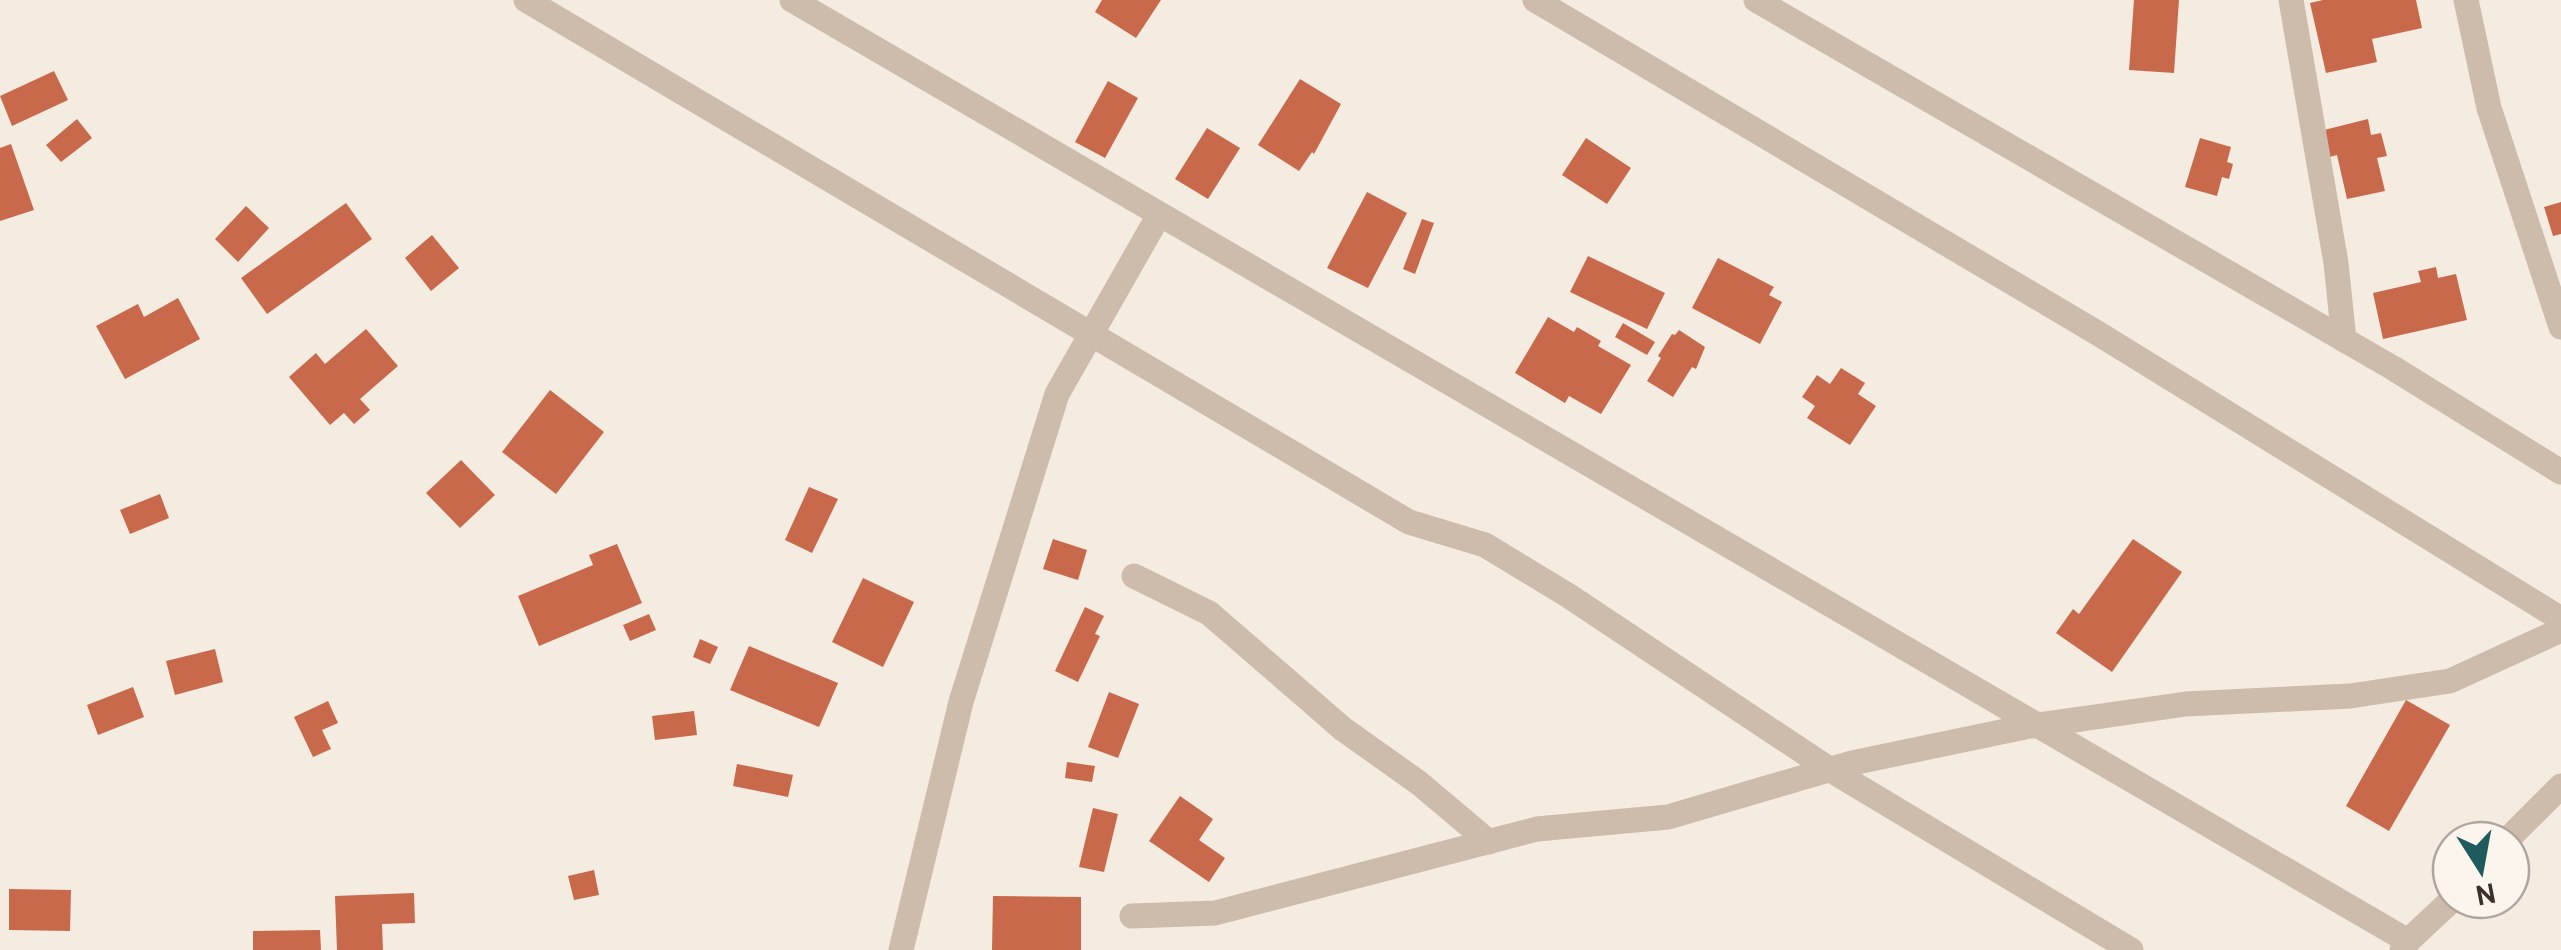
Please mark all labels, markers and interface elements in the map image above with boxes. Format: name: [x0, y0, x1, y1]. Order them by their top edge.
north arrow: [2431, 820, 2531, 920]
text: N: [2472, 872, 2499, 911]

